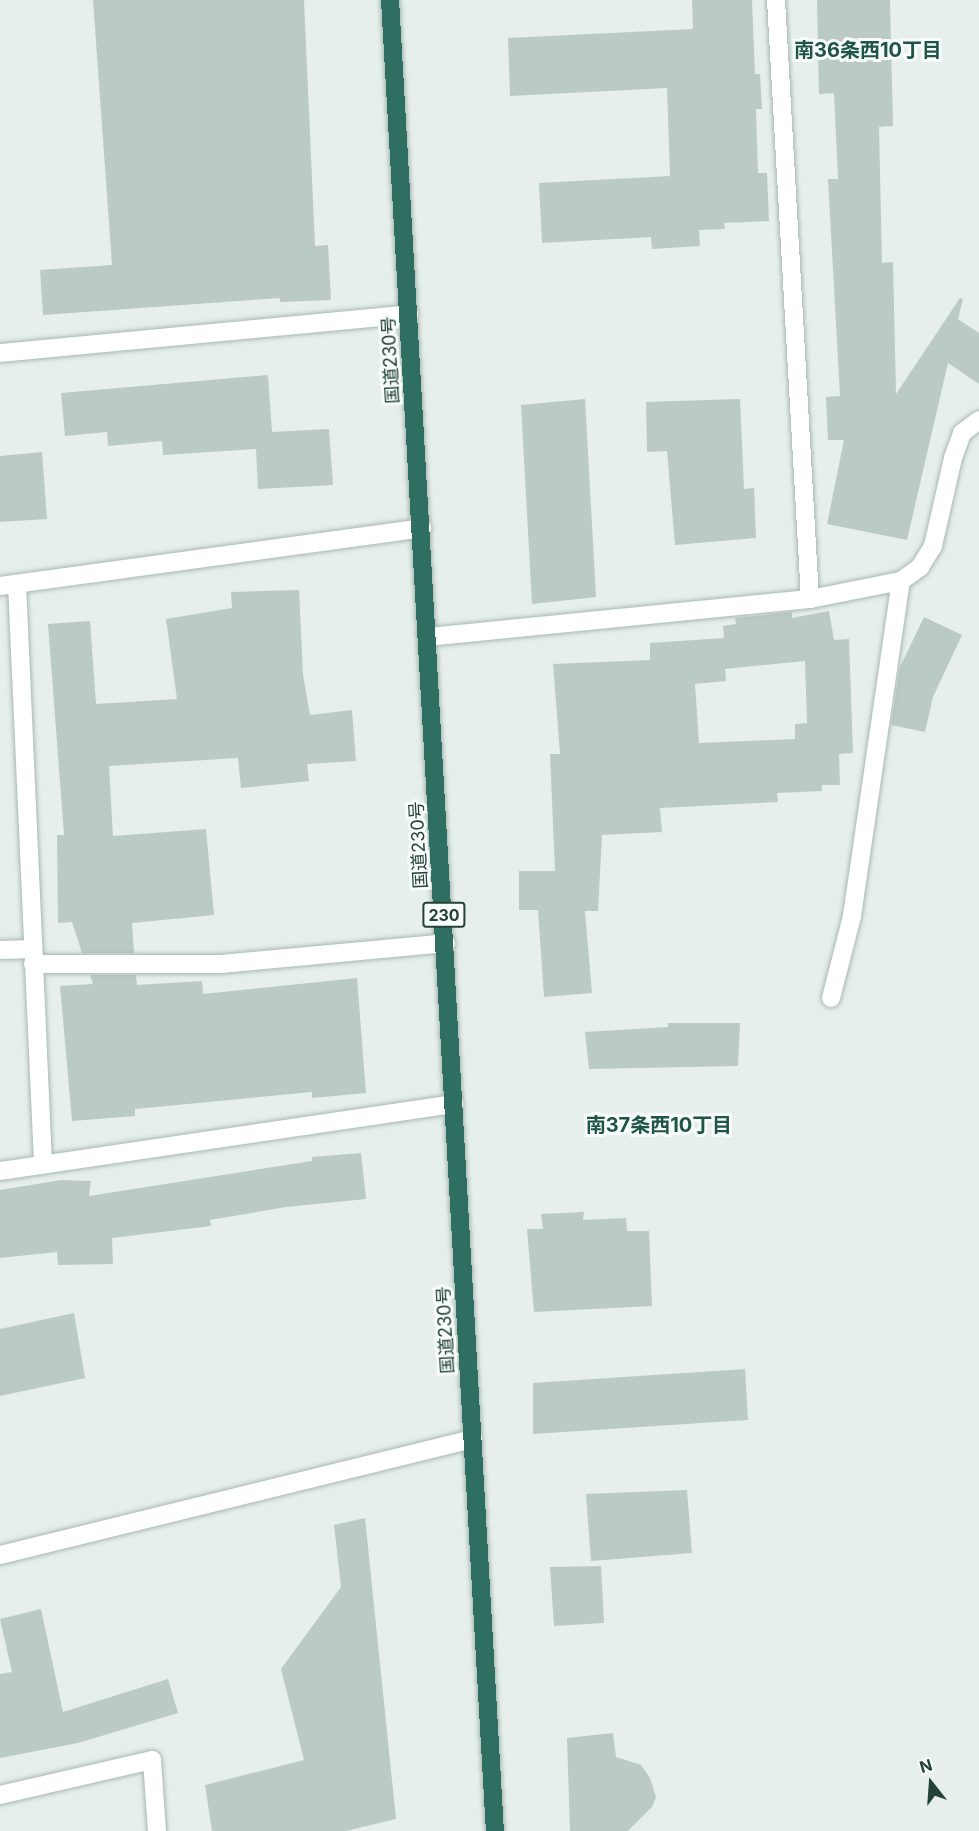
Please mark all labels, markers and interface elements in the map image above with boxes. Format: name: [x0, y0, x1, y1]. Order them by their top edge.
district label: 南36条西10丁目: [794, 38, 942, 62]
street label: 国道230号: [378, 316, 404, 404]
street label: 国道230号: [406, 801, 432, 889]
road number: 230: [422, 902, 466, 928]
district label: 南37条西10丁目: [586, 1113, 732, 1137]
street label: 国道230号: [433, 1286, 459, 1374]
north arrow: [901, 1753, 961, 1813]
text: N: [917, 1754, 934, 1777]

